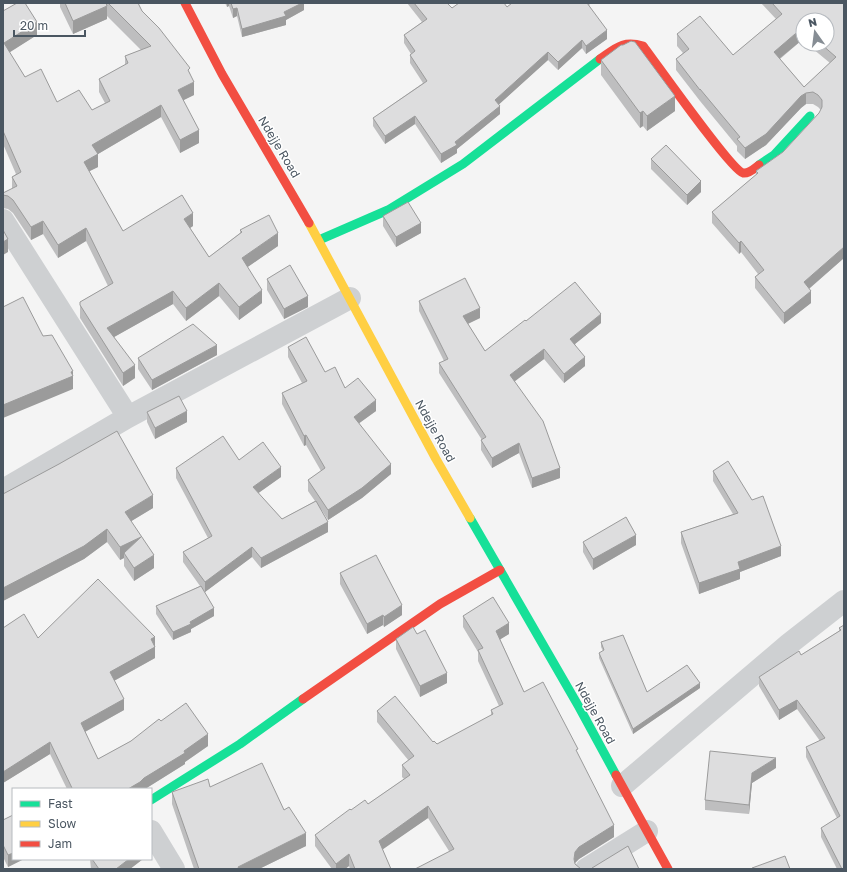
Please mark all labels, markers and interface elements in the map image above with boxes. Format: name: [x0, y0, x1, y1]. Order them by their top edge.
scale bar: [14, 12, 85, 38]
north arrow: [795, 12, 835, 52]
text: N: [807, 14, 818, 29]
text: 20 m: [20, 18, 48, 33]
street label: Ndejje Road: [255, 113, 304, 180]
street label: Ndejje Road: [412, 397, 459, 465]
street label: Ndejje Road: [572, 679, 619, 747]
legend: [12, 788, 152, 860]
text: Fast: [48, 796, 73, 811]
text: Slow: [48, 816, 76, 831]
text: Jam: [48, 836, 72, 851]

